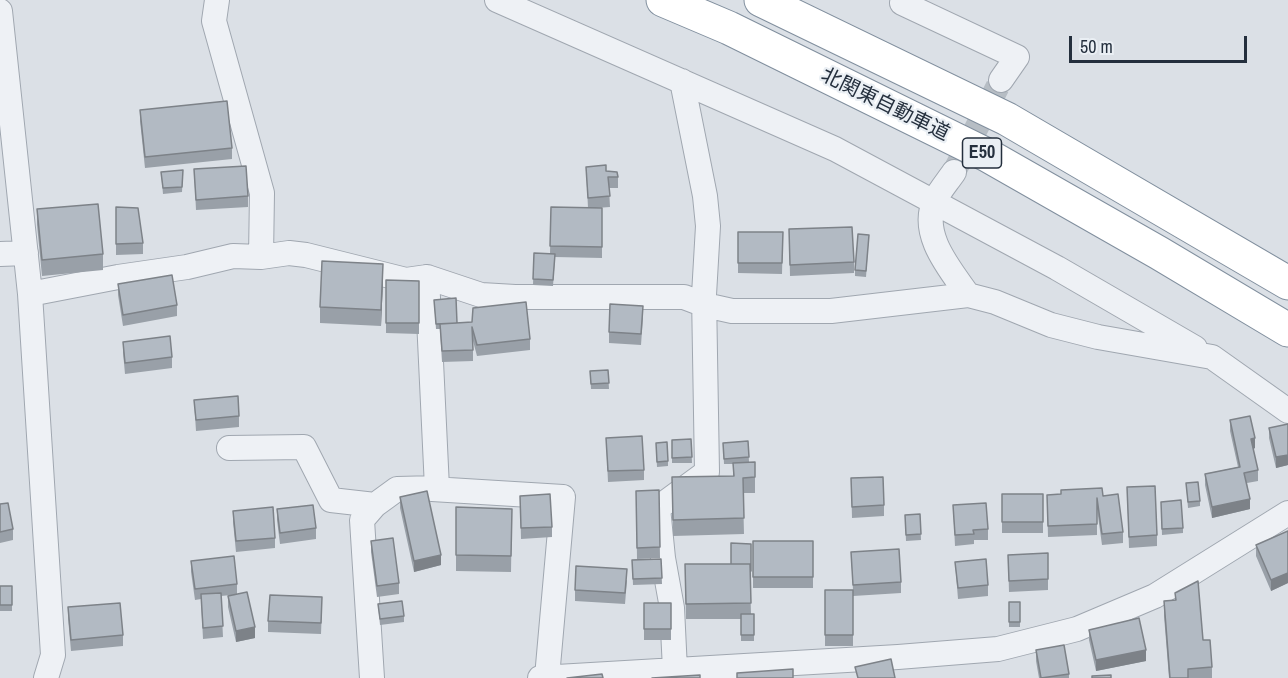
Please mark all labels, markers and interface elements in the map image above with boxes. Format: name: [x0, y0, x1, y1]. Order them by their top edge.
scale bar: [1072, 24, 1250, 62]
text: 50 m: [1080, 34, 1113, 59]
street label: 北関東自動車道: [817, 64, 953, 146]
road number: E50: [962, 138, 1002, 168]

